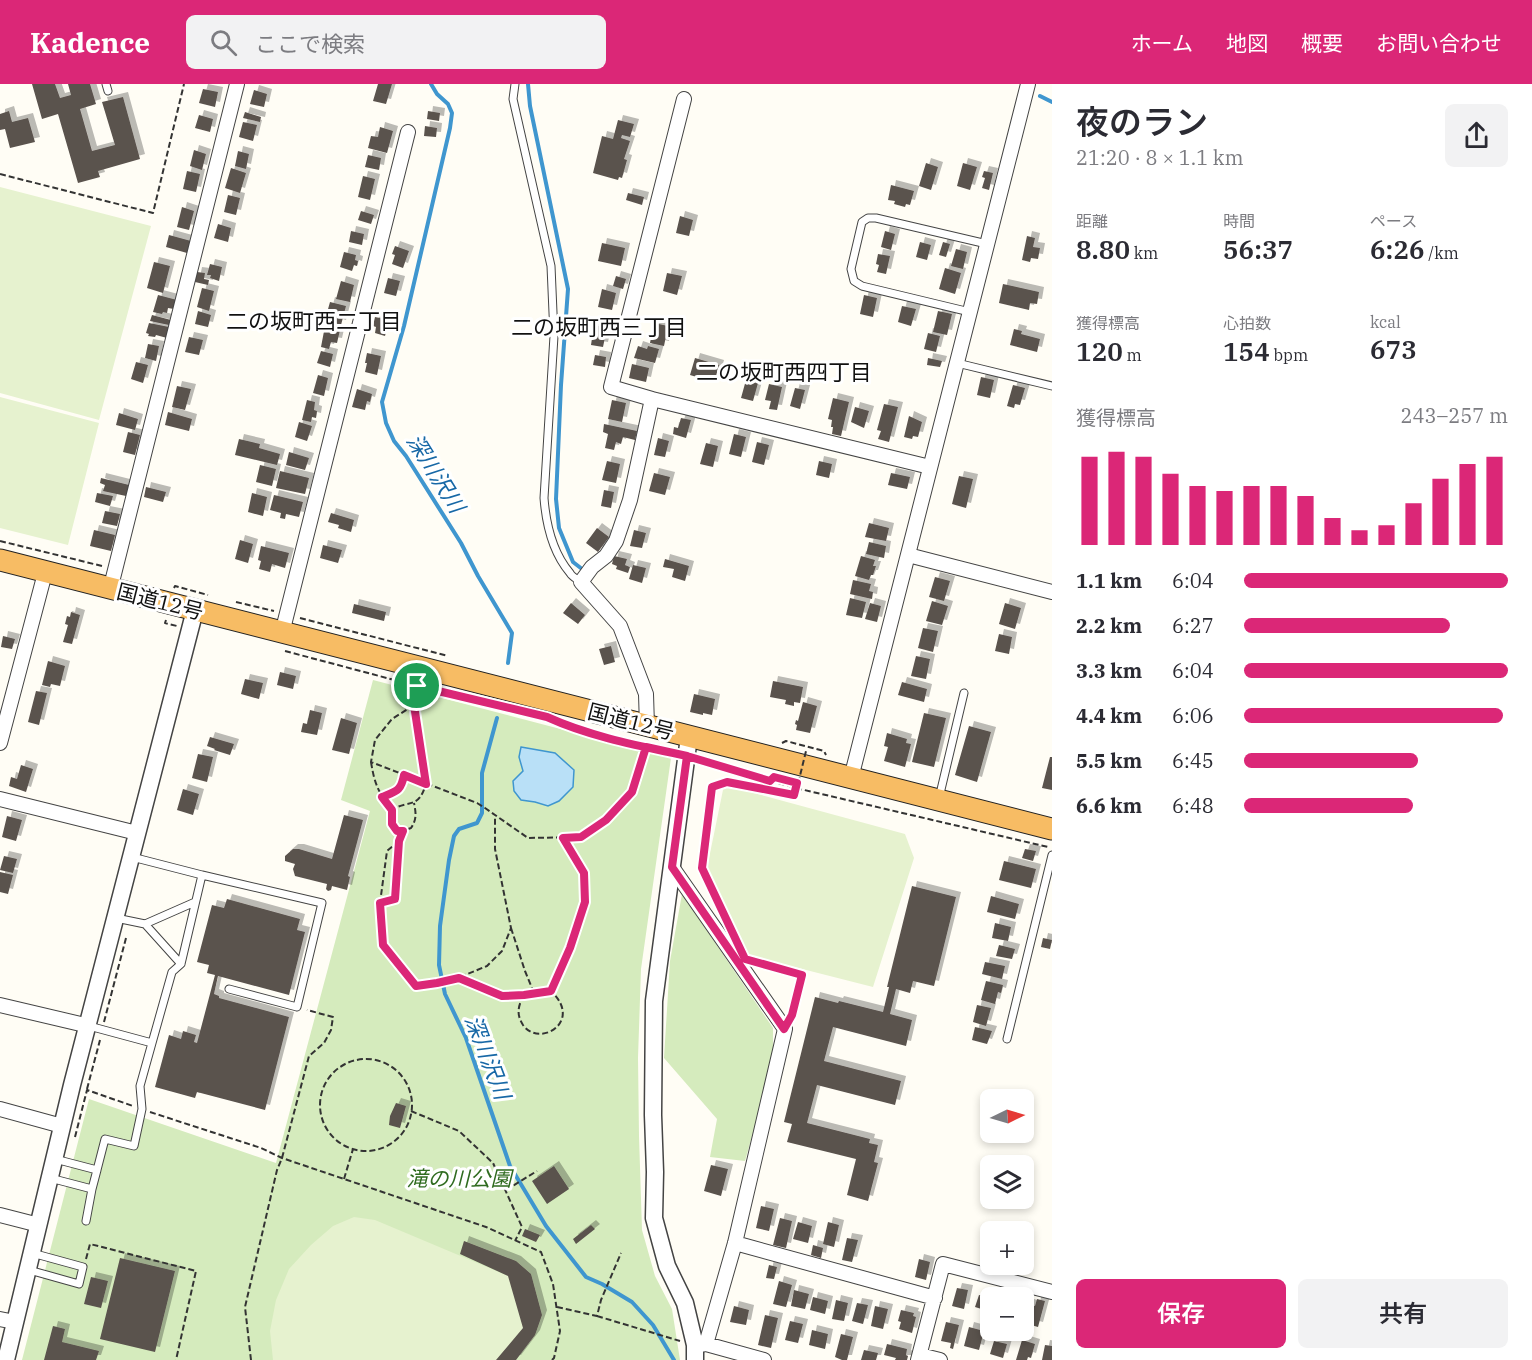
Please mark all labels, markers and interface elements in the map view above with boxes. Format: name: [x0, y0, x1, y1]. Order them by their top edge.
search box: [186, 15, 606, 69]
text: Kadence: [30, 24, 150, 61]
icon: search: [207, 26, 240, 59]
text: ここで検索: [255, 29, 365, 58]
text: ホーム: [1131, 29, 1193, 57]
text: 地図: [1226, 29, 1268, 57]
text: 概要: [1301, 29, 1343, 57]
text: お問い合わせ: [1376, 29, 1502, 57]
text: 夜のラン: [1076, 100, 1208, 143]
button: share: [1445, 104, 1508, 167]
text: 21:20 · 8 × 1.1 km: [1076, 144, 1244, 171]
text: 距離: [1076, 211, 1108, 231]
text: 時間: [1223, 211, 1255, 231]
text: ペース: [1370, 211, 1417, 231]
text: 8.80: [1076, 232, 1130, 266]
text: 56:37: [1223, 232, 1293, 266]
text: 6:26: [1370, 232, 1425, 266]
text: km: [1130, 243, 1158, 263]
text: /km: [1425, 243, 1459, 263]
district label: 二の坂町西二丁目: [226, 306, 402, 335]
district label: 二の坂町西三丁目: [511, 312, 687, 341]
text: kcal: [1370, 312, 1401, 332]
text: 獲得標高: [1076, 313, 1140, 333]
text: 心拍数: [1223, 313, 1271, 333]
text: 673: [1370, 332, 1417, 366]
text: 120: [1076, 334, 1123, 368]
text: 154: [1223, 334, 1270, 368]
text: m: [1123, 345, 1142, 365]
text: bpm: [1270, 345, 1308, 365]
district label: 二の坂町西四丁目: [696, 357, 872, 386]
text: 243–257 m: [1401, 402, 1508, 429]
text: 獲得標高: [1076, 404, 1156, 431]
water label: 深川沢川: [401, 428, 473, 519]
text: 1.1 km: [1076, 567, 1142, 594]
text: 6:04: [1172, 567, 1214, 594]
street label: 国道12号: [114, 577, 206, 625]
text: 2.2 km: [1076, 612, 1142, 639]
text: 6:27: [1172, 612, 1214, 639]
text: 3.3 km: [1076, 657, 1142, 684]
text: 6:04: [1172, 657, 1214, 684]
pin: [391, 660, 442, 711]
icon: arrive: [400, 669, 433, 702]
street label: 国道12号: [585, 697, 677, 745]
text: 4.4 km: [1076, 702, 1142, 729]
text: 6:06: [1172, 702, 1214, 729]
text: 5.5 km: [1076, 747, 1142, 774]
text: 6:45: [1172, 747, 1214, 774]
text: 6.6 km: [1076, 792, 1142, 819]
text: 6:48: [1172, 792, 1214, 819]
water label: 深川沢川: [459, 1011, 518, 1105]
north arrow: [980, 1089, 1034, 1143]
map controls: [980, 1089, 1034, 1341]
button: layers: [980, 1155, 1034, 1209]
park label: 滝の川公園: [407, 1164, 514, 1192]
button: +: [980, 1221, 1034, 1275]
button: 保存: [1076, 1279, 1286, 1348]
button: 共有: [1298, 1279, 1508, 1348]
button: −: [980, 1287, 1034, 1341]

